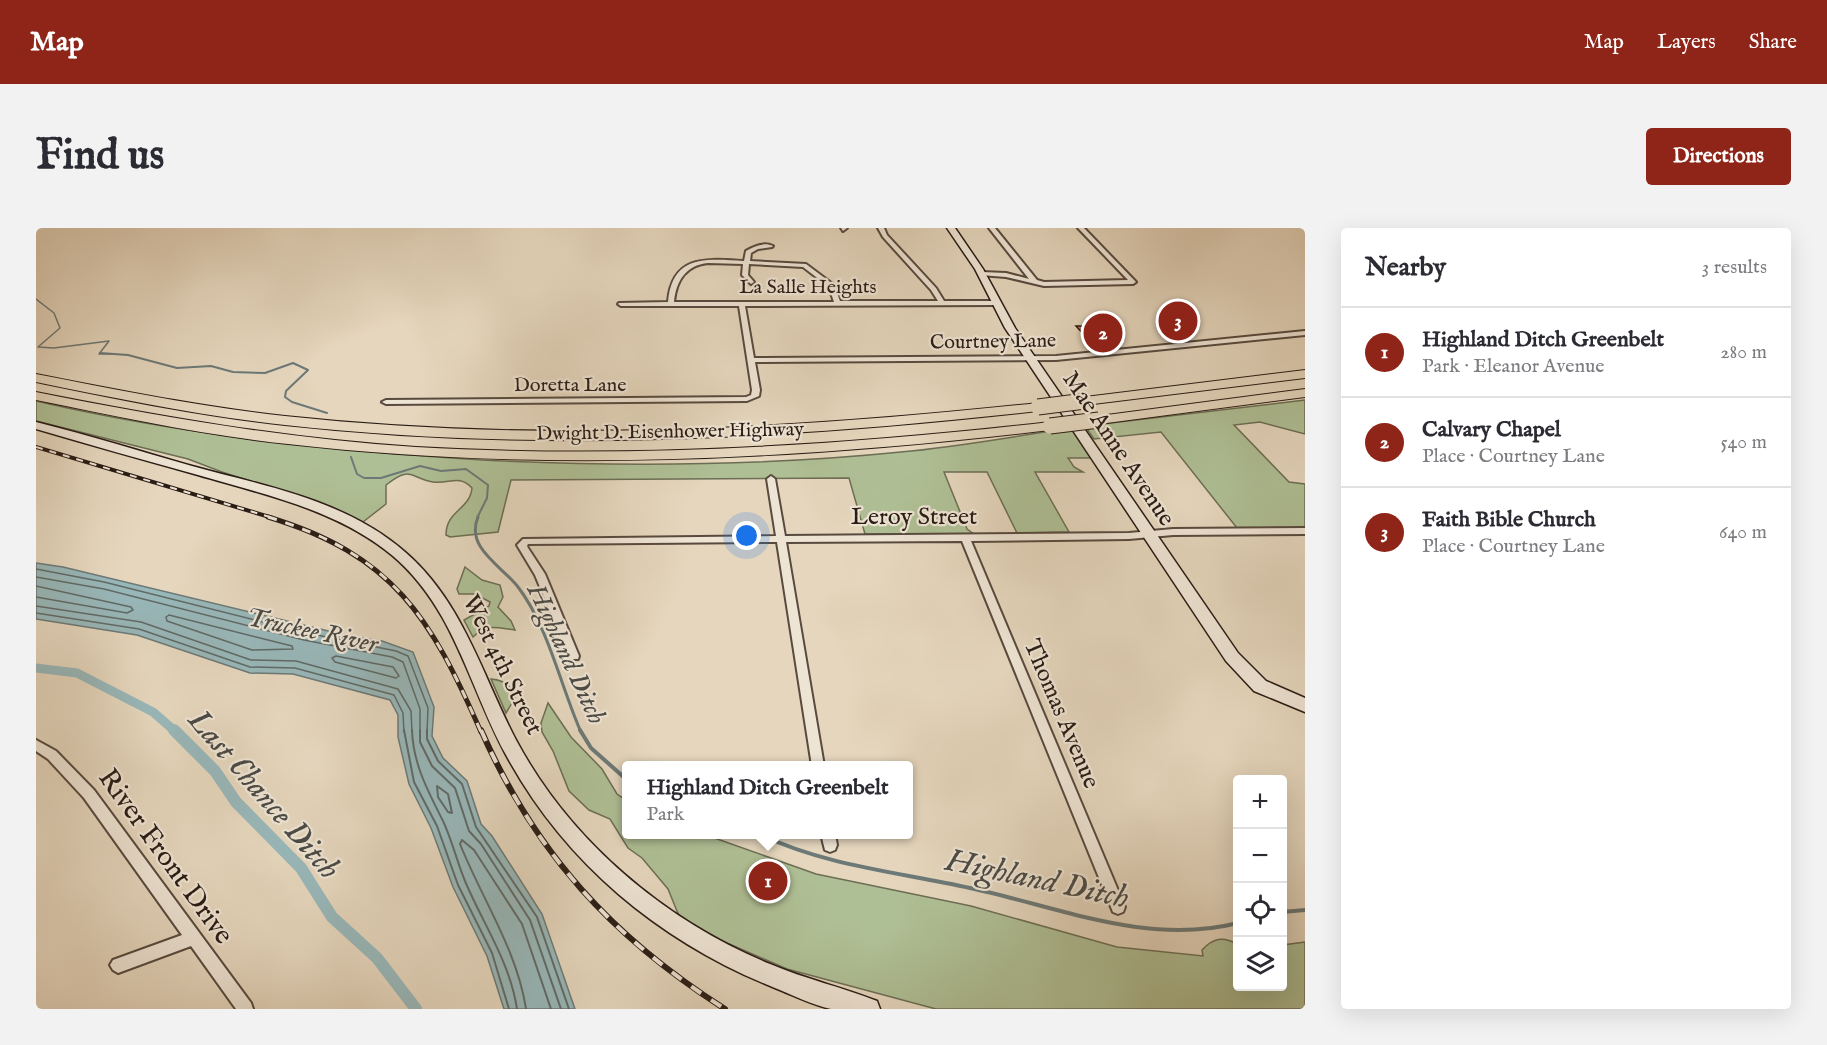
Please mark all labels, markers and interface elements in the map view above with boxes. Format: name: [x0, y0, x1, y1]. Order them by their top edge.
text: Map: [30, 25, 84, 60]
text: Map: [1584, 29, 1624, 56]
text: Layers: [1657, 29, 1716, 56]
text: Share: [1749, 29, 1797, 56]
button: Directions: [1646, 128, 1791, 185]
text: Find us: [36, 130, 164, 183]
text: Nearby: [1365, 251, 1446, 284]
text: 3 results: [1702, 255, 1767, 280]
street label: La Salle Heights: [739, 275, 877, 300]
pin: 3: [1158, 298, 1198, 344]
pin: 2: [1084, 310, 1122, 356]
text: Highland Ditch Greenbelt: [1422, 326, 1664, 354]
street label: Courtney Lane: [930, 328, 1056, 356]
text: 1: [1381, 340, 1388, 365]
text: 280 m: [1720, 340, 1767, 365]
text: Park · Eleanor Avenue: [1422, 354, 1604, 379]
street label: Mae Anne Avenue: [1055, 365, 1181, 533]
street label: Doretta Lane: [514, 373, 626, 398]
text: Calvary Chapel: [1422, 416, 1561, 444]
street label: Dwight D. Eisenhower Highway: [536, 417, 804, 447]
text: 2: [1380, 430, 1389, 455]
text: 540 m: [1720, 430, 1767, 455]
text: Place · Courtney Lane: [1422, 444, 1605, 469]
street label: Leroy Street: [851, 502, 977, 533]
text: Faith Bible Church: [1422, 506, 1596, 534]
text: 3: [1381, 520, 1388, 545]
text: 640 m: [1719, 520, 1767, 545]
your location: [732, 521, 761, 550]
text: Place · Courtney Lane: [1422, 534, 1605, 559]
water label: Highland Ditch: [518, 578, 613, 730]
street label: West 4th Street: [455, 590, 549, 740]
water label: Truckee River: [243, 601, 382, 661]
street label: Thomas Avenue: [1016, 635, 1106, 793]
water label: Last Chance Ditch: [177, 701, 348, 889]
popup: [622, 761, 913, 839]
street label: River Front Drive: [90, 762, 241, 952]
text: Highland Ditch Greenbelt: [646, 774, 889, 802]
map controls: [1233, 775, 1287, 991]
button: +: [1233, 775, 1287, 829]
text: Park: [646, 802, 685, 827]
button: −: [1233, 829, 1287, 883]
water label: Highland Ditch: [941, 840, 1132, 919]
pin: 1: [748, 858, 788, 904]
button: locate: [1233, 883, 1287, 937]
button: layers: [1233, 937, 1287, 991]

